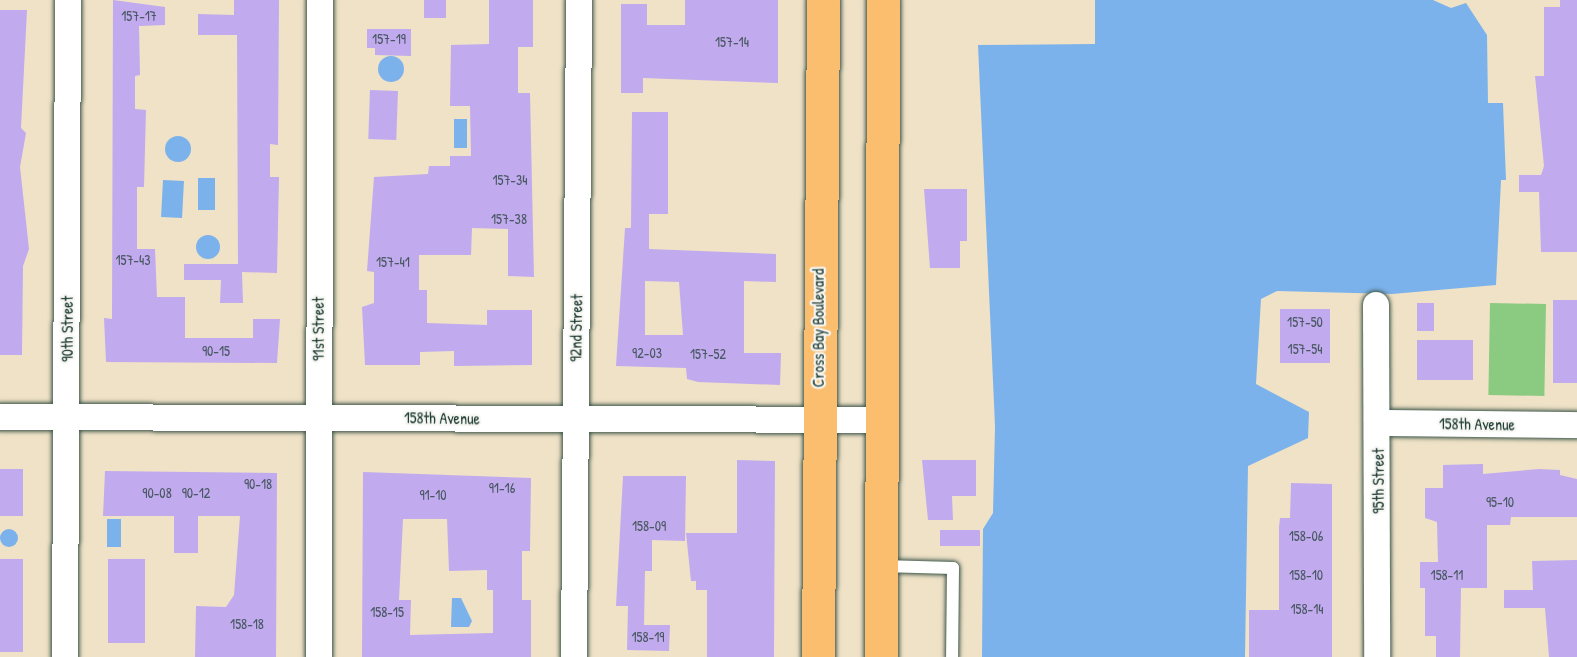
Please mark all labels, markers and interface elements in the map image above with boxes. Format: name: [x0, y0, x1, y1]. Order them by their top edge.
house number: 157-17: [121, 8, 157, 24]
house number: 157-19: [372, 31, 406, 47]
house number: 157-14: [715, 34, 749, 50]
house number: 157-34: [492, 172, 528, 188]
house number: 157-38: [491, 211, 527, 227]
house number: 157-43: [115, 252, 151, 268]
house number: 157-41: [376, 254, 410, 270]
street label: Cross Bay Boulevard: [808, 269, 828, 387]
street label: 92nd Street: [566, 294, 586, 362]
street label: 90th Street: [57, 296, 77, 362]
street label: 91st Street: [308, 297, 328, 361]
house number: 157-50: [1287, 314, 1323, 330]
house number: 157-54: [1288, 341, 1322, 357]
house number: 90-15: [202, 343, 230, 359]
house number: 92-03: [632, 345, 662, 361]
house number: 157-52: [690, 346, 726, 362]
street label: 158th Avenue: [404, 408, 480, 428]
street label: 158th Avenue: [1439, 414, 1515, 434]
street label: 95th Street: [1368, 448, 1388, 514]
house number: 90-18: [244, 476, 272, 492]
house number: 91-16: [489, 480, 515, 496]
house number: 90-08: [142, 485, 172, 501]
house number: 90-12: [182, 485, 210, 501]
house number: 91-10: [419, 487, 447, 503]
house number: 95-10: [1486, 494, 1514, 510]
house number: 158-09: [632, 518, 666, 534]
house number: 158-06: [1289, 528, 1323, 544]
house number: 158-10: [1289, 567, 1323, 583]
house number: 158-11: [1431, 567, 1463, 583]
house number: 158-14: [1290, 601, 1324, 617]
house number: 158-15: [370, 604, 404, 620]
house number: 158-18: [230, 616, 264, 632]
house number: 158-19: [632, 629, 664, 645]

